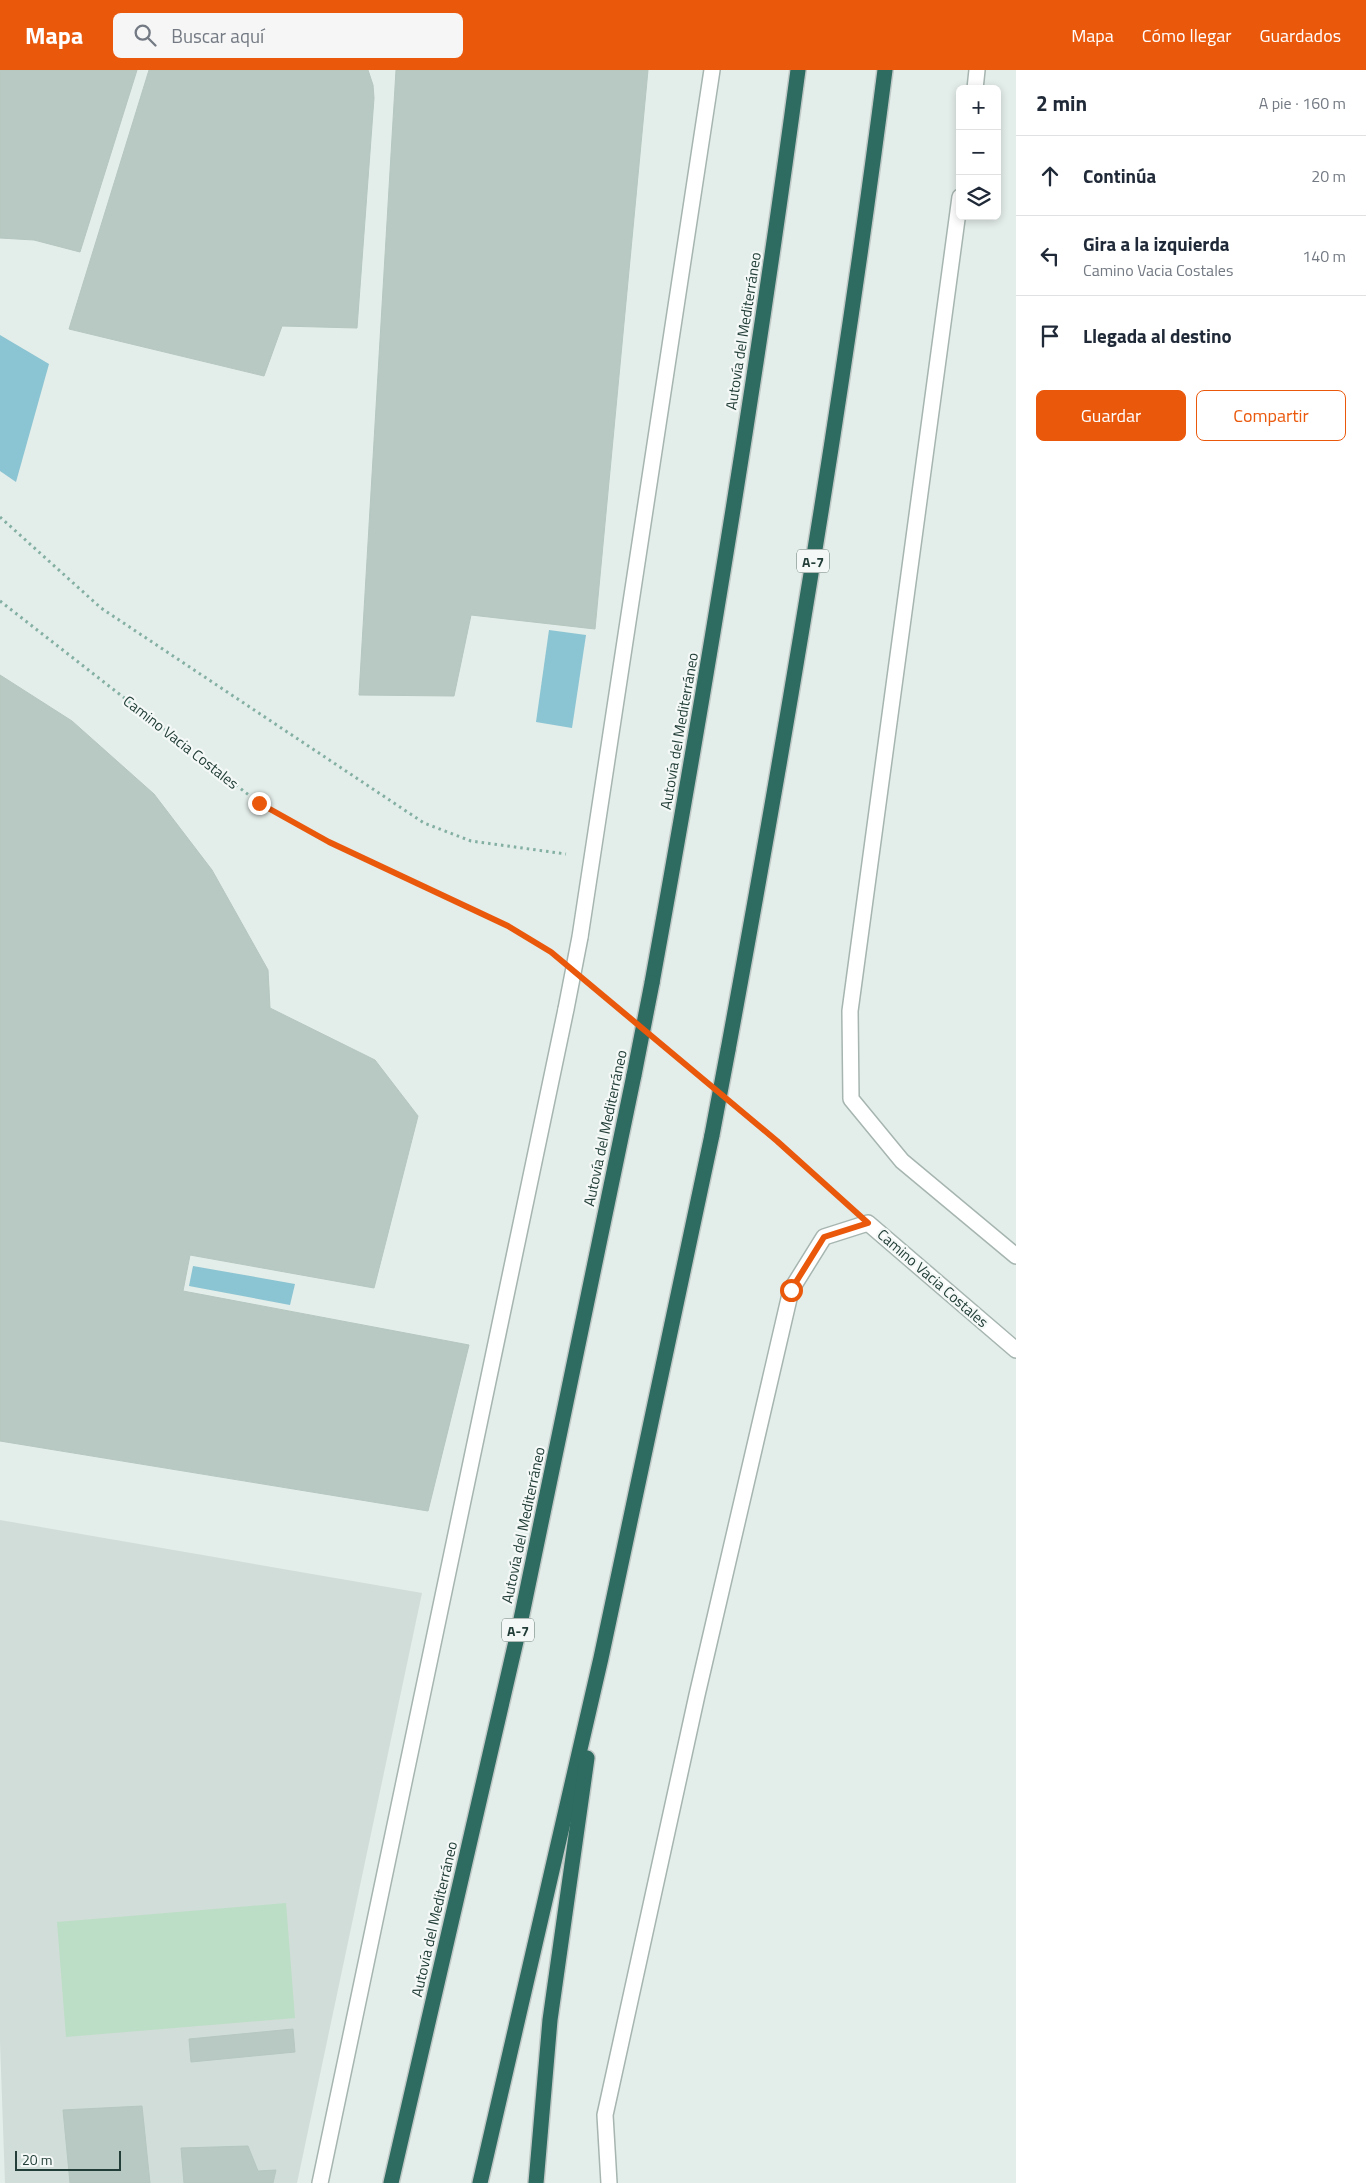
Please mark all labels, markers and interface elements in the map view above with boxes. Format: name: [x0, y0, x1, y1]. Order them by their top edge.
search box: [113, 13, 463, 58]
text: Mapa: [25, 17, 83, 53]
icon: search: [131, 21, 159, 49]
text: Buscar aquí: [171, 21, 264, 50]
text: Mapa: [1071, 22, 1114, 49]
text: Cómo llegar: [1142, 22, 1231, 49]
text: Guardados: [1259, 22, 1341, 49]
map controls: [956, 85, 1001, 220]
button: +: [956, 85, 1001, 130]
text: 2 min: [1036, 87, 1087, 119]
text: A pie · 160 m: [1259, 91, 1346, 115]
button: −: [956, 130, 1001, 175]
text: Continúa: [1083, 161, 1156, 190]
icon: ahead: [1036, 162, 1064, 190]
text: 20 m: [1311, 164, 1346, 188]
button: layers: [956, 175, 1001, 220]
text: Gira a la izquierda: [1083, 229, 1230, 258]
icon: left: [1036, 242, 1064, 270]
text: 140 m: [1302, 244, 1346, 268]
street label: Autovía del Mediterráneo: [719, 251, 767, 411]
text: Camino Vacia Costales: [1083, 258, 1233, 282]
text: Llegada al destino: [1083, 321, 1232, 350]
icon: arrive: [1036, 322, 1064, 350]
button: Guardar: [1036, 390, 1186, 441]
button: Compartir: [1196, 390, 1346, 441]
road number: A-7: [797, 550, 829, 572]
street label: Autovía del Mediterráneo: [654, 651, 704, 811]
street label: Camino Vacia Costales: [118, 690, 244, 794]
route end: [248, 792, 271, 815]
street label: Autovía del Mediterráneo: [577, 1048, 633, 1208]
street label: Camino Vacia Costales: [872, 1223, 994, 1333]
route start: [780, 1279, 803, 1302]
street label: Autovía del Mediterráneo: [495, 1445, 551, 1605]
road number: A-7: [502, 1618, 534, 1642]
street label: Autovía del Mediterráneo: [405, 1839, 463, 1999]
scale bar: [15, 2148, 121, 2171]
text: 20 m: [22, 2149, 52, 2170]

